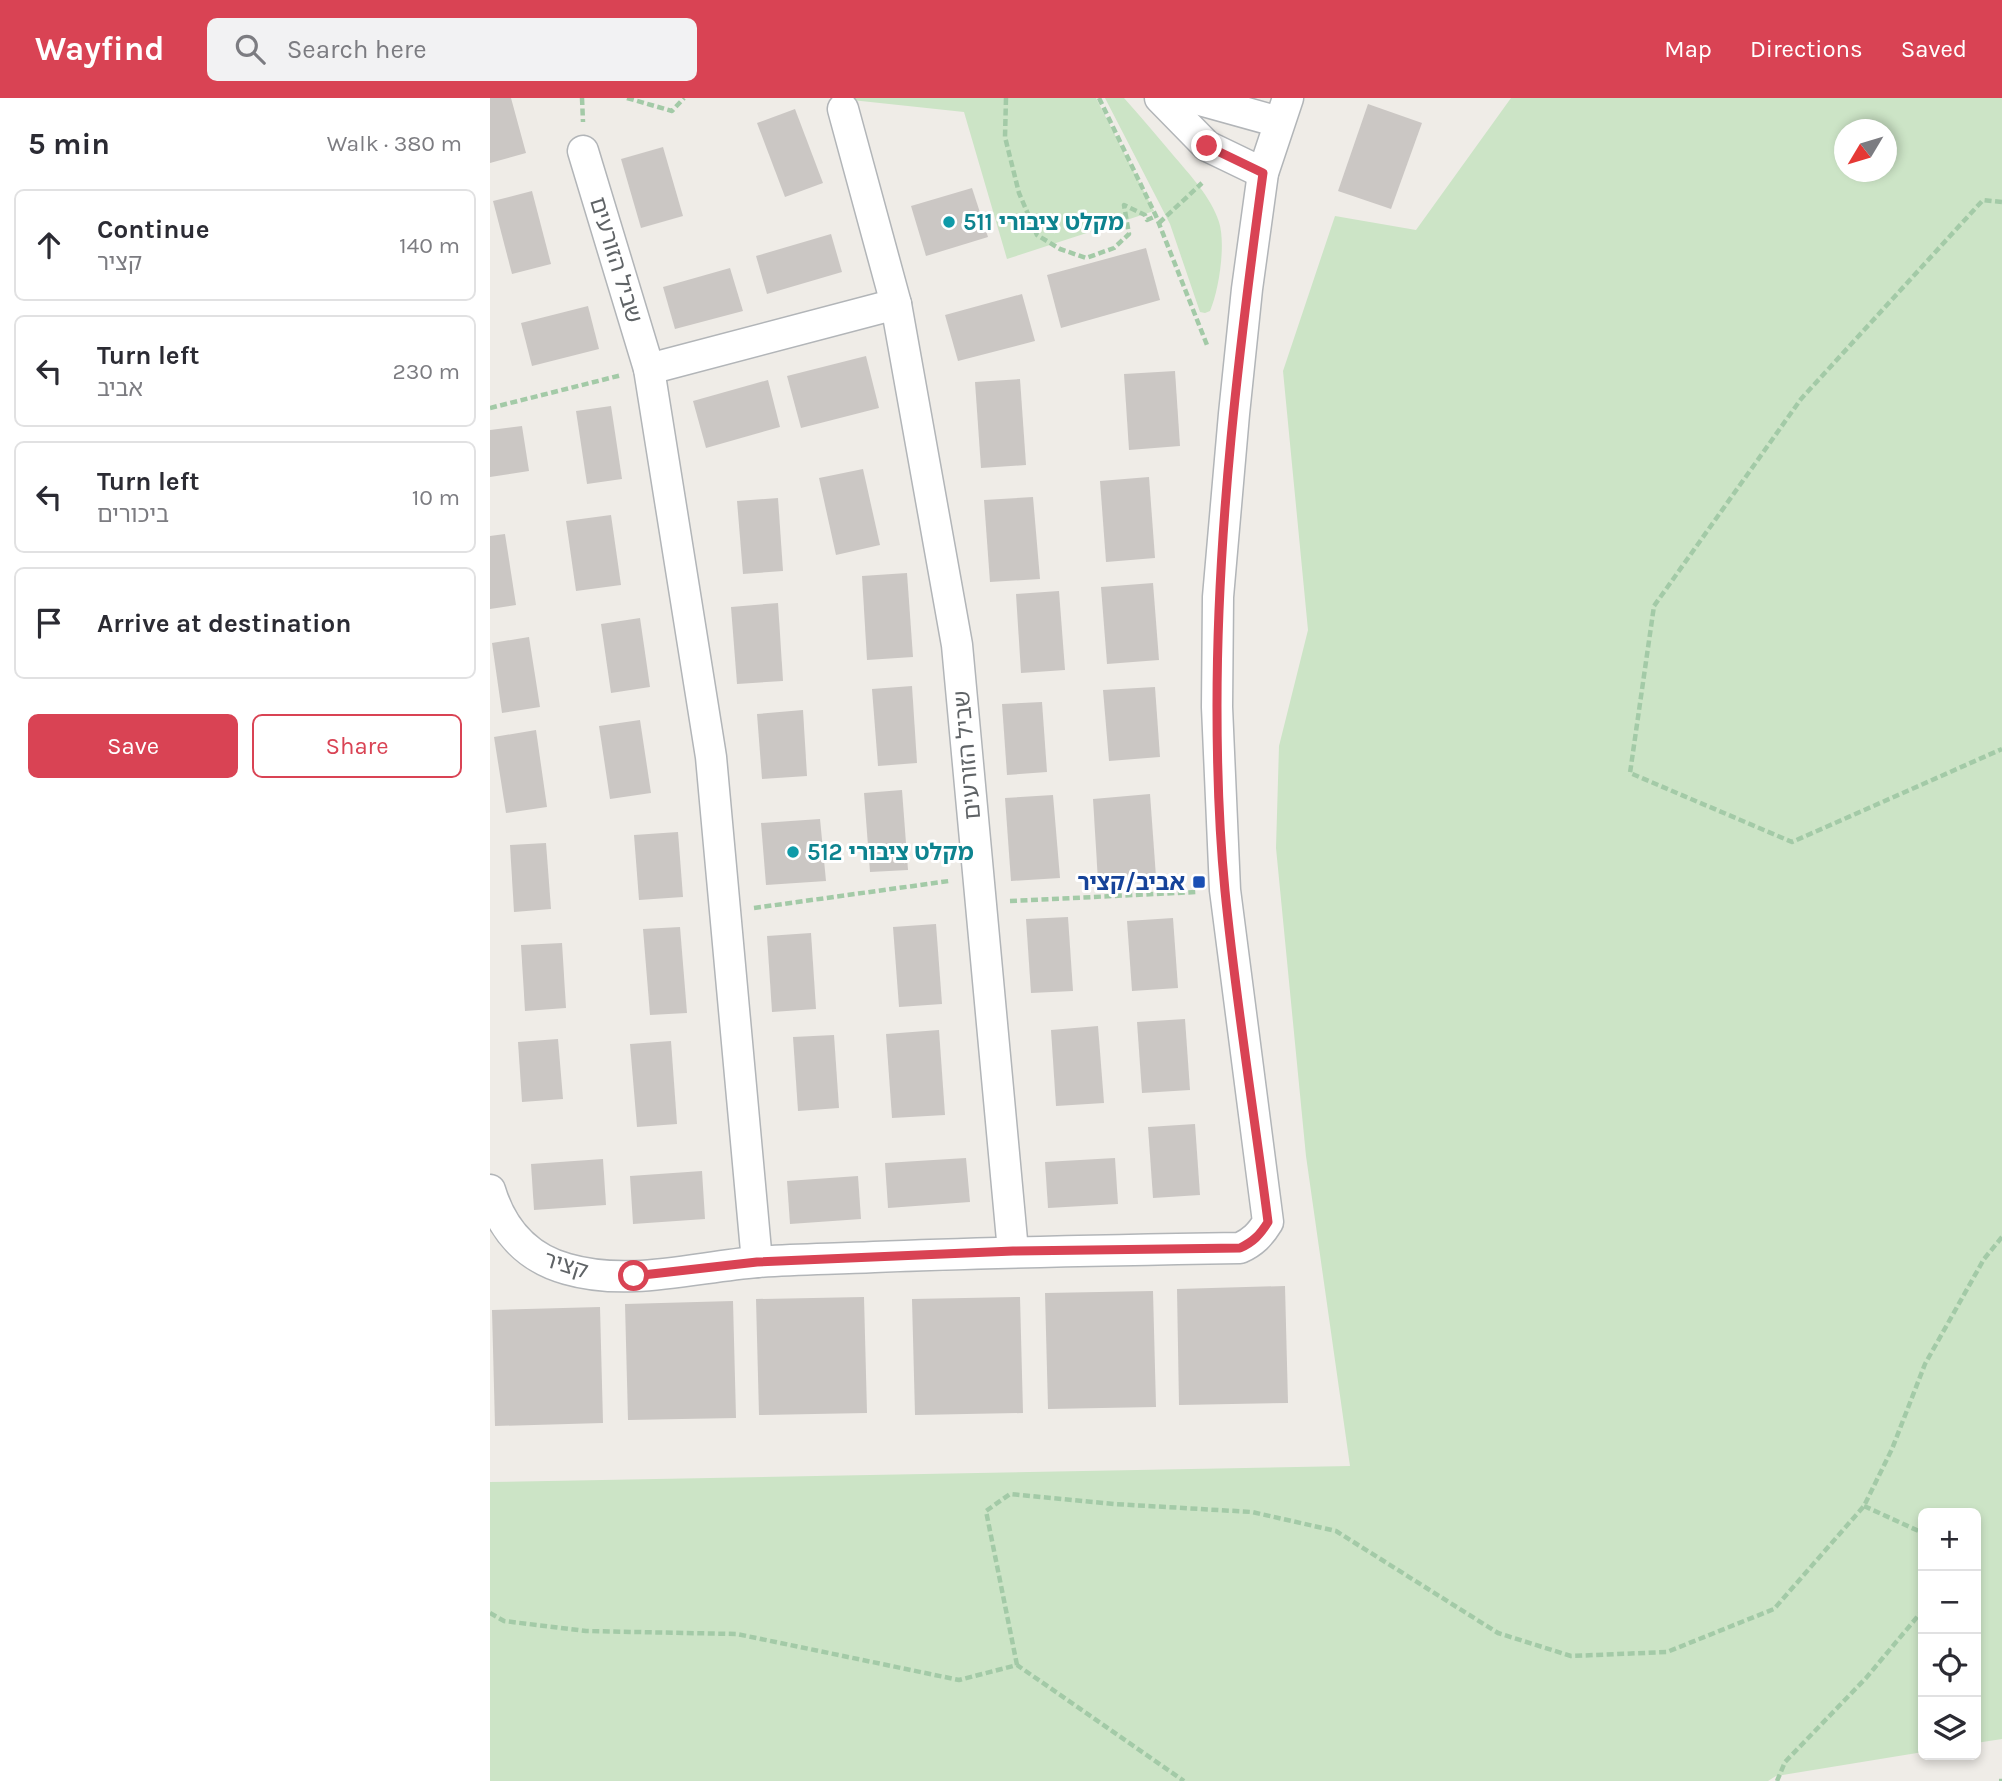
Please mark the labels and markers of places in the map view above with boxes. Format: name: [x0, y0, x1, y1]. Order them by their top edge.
place label: מקלט ציבורי 511: [963, 209, 1124, 236]
marker: מקלט ציבורי 511: [941, 214, 957, 230]
place label: מקלט ציבורי 512: [807, 839, 974, 866]
marker: מקלט ציבורי 512: [785, 844, 801, 860]
place label: אביב/קציר: [1077, 869, 1185, 896]
marker: אביב/קציר: [1191, 874, 1207, 890]

